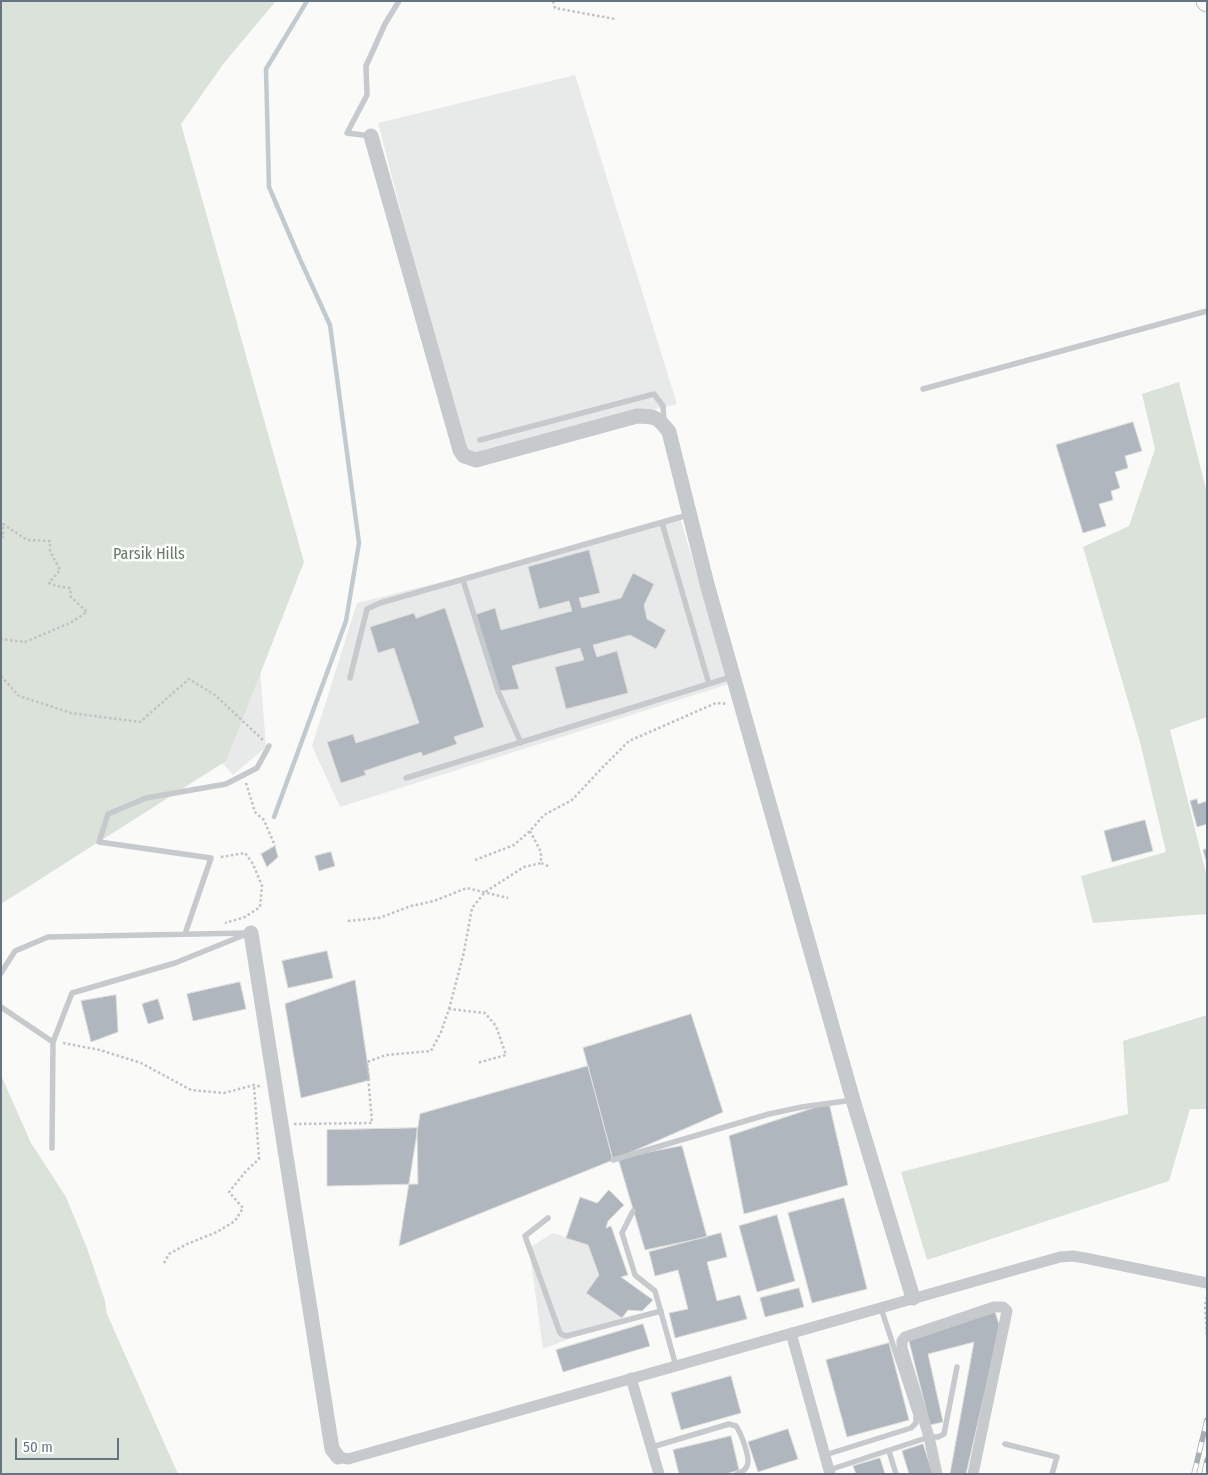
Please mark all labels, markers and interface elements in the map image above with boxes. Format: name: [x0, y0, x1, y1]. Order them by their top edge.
park label: Parsik Hills: [113, 545, 185, 565]
scale bar: [18, 1428, 121, 1460]
text: 50 m: [23, 1438, 53, 1456]

